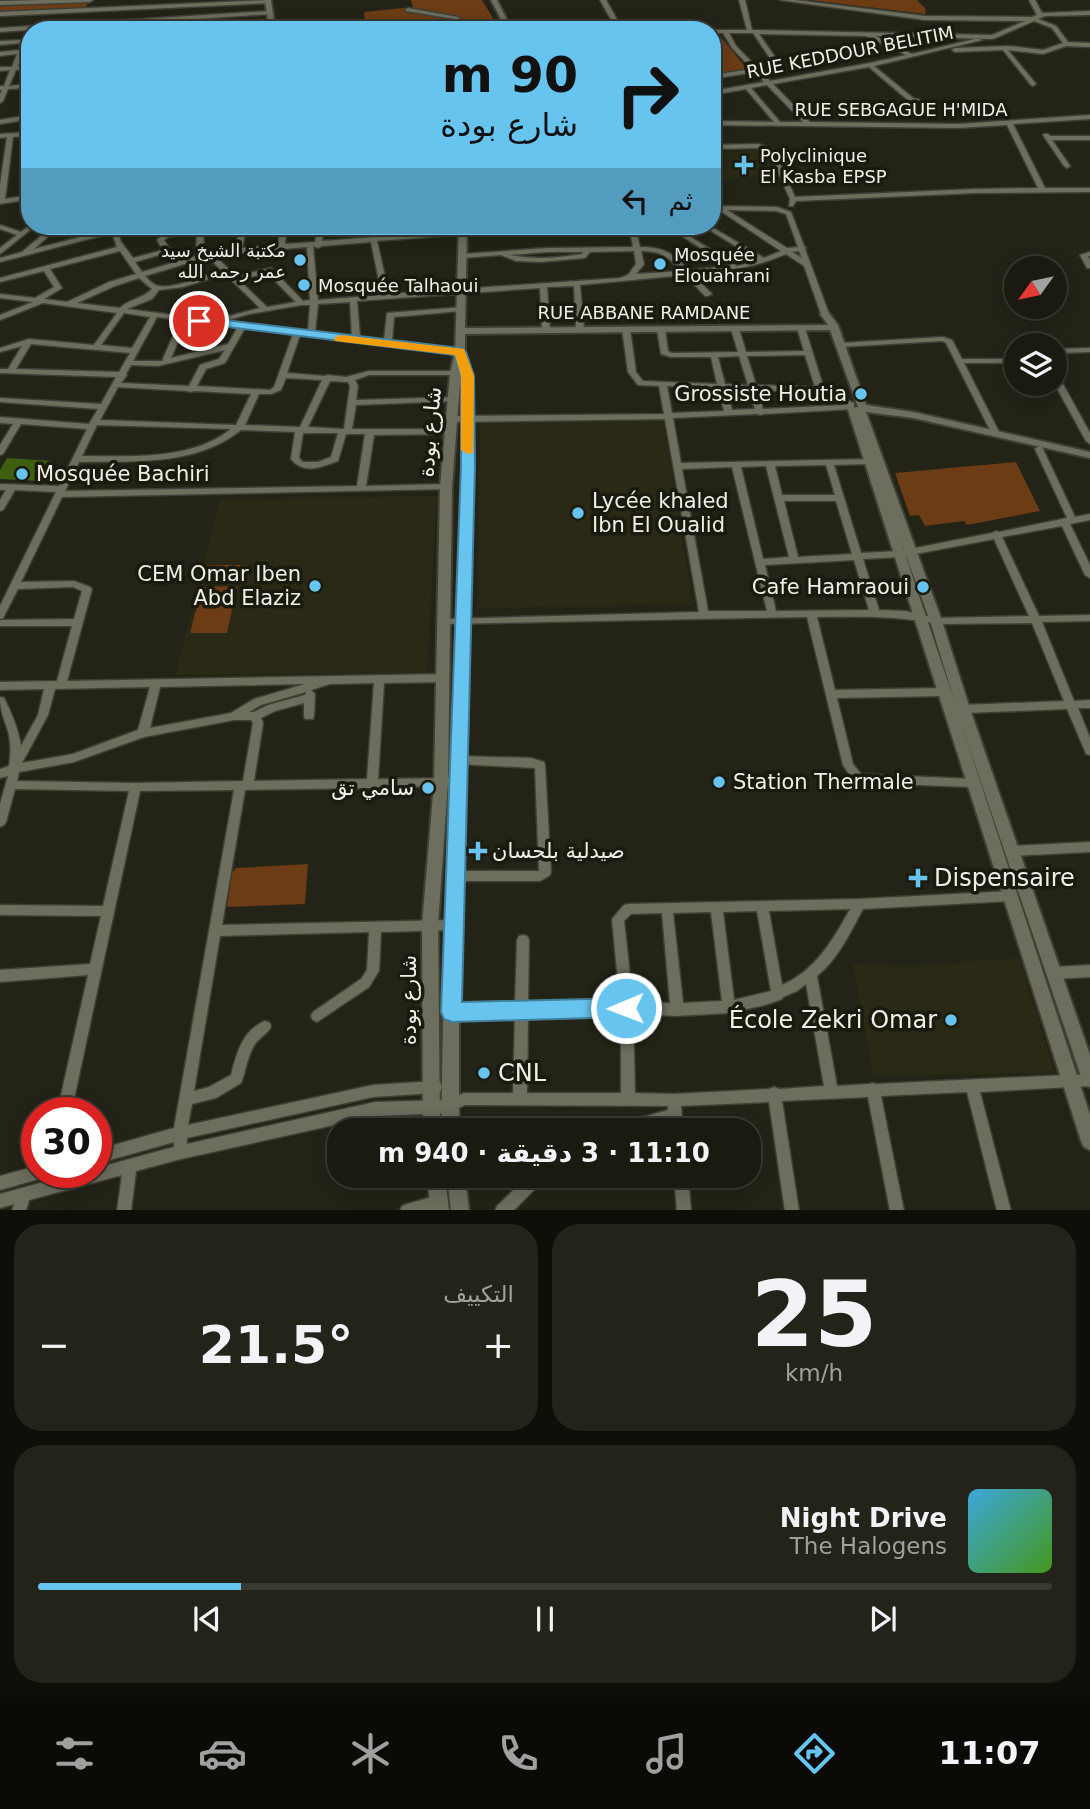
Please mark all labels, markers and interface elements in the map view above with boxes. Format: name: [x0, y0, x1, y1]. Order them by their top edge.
street label: RUE KEDDOUR BELITIM: [745, 22, 955, 82]
text: 90 m: [442, 47, 578, 104]
icon: right: [602, 49, 693, 140]
street label: RUE SEBGAGUE H'MIDA: [795, 99, 1008, 120]
text: شارع بودة: [440, 106, 578, 144]
place label: Polyclinique El Kasba EPSP: [760, 145, 887, 187]
marker: Polyclinique El Kasba EPSP: [734, 155, 754, 175]
icon: left: [616, 182, 654, 220]
text: ثم: [668, 186, 693, 216]
place label: مكتبة الشيخ سيد عمر رحمه الله: [161, 240, 286, 283]
place label: Mosquée Elouahrani: [674, 244, 770, 286]
marker: مكتبة الشيخ سيد عمر رحمه الله: [292, 252, 308, 268]
marker: Mosquée Elouahrani: [652, 256, 668, 272]
north arrow: [1004, 256, 1068, 318]
map controls: [1004, 256, 1067, 396]
place label: Mosquée Talhaoui: [318, 275, 479, 296]
marker: Mosquée Talhaoui: [296, 277, 312, 293]
pin: [169, 291, 229, 351]
icon: arrive: [180, 302, 218, 340]
street label: RUE ABBANE RAMDANE: [538, 302, 750, 323]
button: layers: [1004, 333, 1067, 396]
place label: Grossiste Houtia: [674, 382, 847, 406]
street label: شارع بودة: [414, 386, 446, 478]
marker: Grossiste Houtia: [853, 386, 869, 402]
place label: Mosquée Bachiri: [36, 462, 210, 486]
marker: Mosquée Bachiri: [14, 466, 30, 482]
place label: Lycée khaled Ibn El Oualid: [592, 489, 729, 537]
marker: Lycée khaled Ibn El Oualid: [570, 505, 586, 521]
place label: CEM Omar Iben Abd Elaziz: [137, 562, 301, 610]
place label: Cafe Hamraoui: [752, 575, 909, 599]
marker: CEM Omar Iben Abd Elaziz: [307, 578, 323, 594]
marker: Cafe Hamraoui: [915, 579, 931, 595]
place label: Station Thermale: [733, 770, 914, 794]
marker: Station Thermale: [711, 774, 727, 790]
place label: سامي تق: [331, 776, 414, 800]
marker: سامي تق: [420, 780, 436, 796]
place label: صيدلية بلحسان: [492, 839, 625, 863]
marker: صيدلية بلحسان: [470, 843, 486, 859]
place label: Dispensaire: [934, 864, 1075, 892]
marker: Dispensaire: [908, 868, 928, 888]
street label: شارع بودة: [397, 955, 421, 1045]
position arrow: [589, 971, 663, 1045]
place label: École Zekri Omar: [729, 1005, 937, 1034]
marker: École Zekri Omar: [943, 1012, 959, 1028]
place label: CNL: [498, 1059, 547, 1087]
marker: CNL: [476, 1065, 492, 1081]
speed limit sign: 30: [21, 1097, 112, 1188]
text: 11:10 · 3 دقيقة · 940 m: [378, 1138, 710, 1168]
text: 25: [751, 1262, 877, 1367]
text: التكييف: [443, 1281, 514, 1307]
text: 21.5°: [199, 1315, 353, 1375]
text: −: [38, 1323, 70, 1367]
text: +: [482, 1323, 514, 1367]
text: km/h: [785, 1360, 843, 1386]
text: Night Drive: [780, 1503, 947, 1533]
text: The Halogens: [790, 1533, 947, 1559]
icon: previous: [188, 1600, 226, 1638]
icon: pause: [526, 1600, 564, 1638]
icon: next: [864, 1600, 902, 1638]
icon: filters: [50, 1729, 99, 1778]
icon: car: [198, 1729, 247, 1778]
icon: climate: [346, 1729, 395, 1778]
icon: phone: [494, 1729, 543, 1778]
icon: music: [642, 1729, 691, 1778]
icon: directions: [790, 1729, 839, 1778]
text: 11:07: [939, 1734, 1040, 1772]

